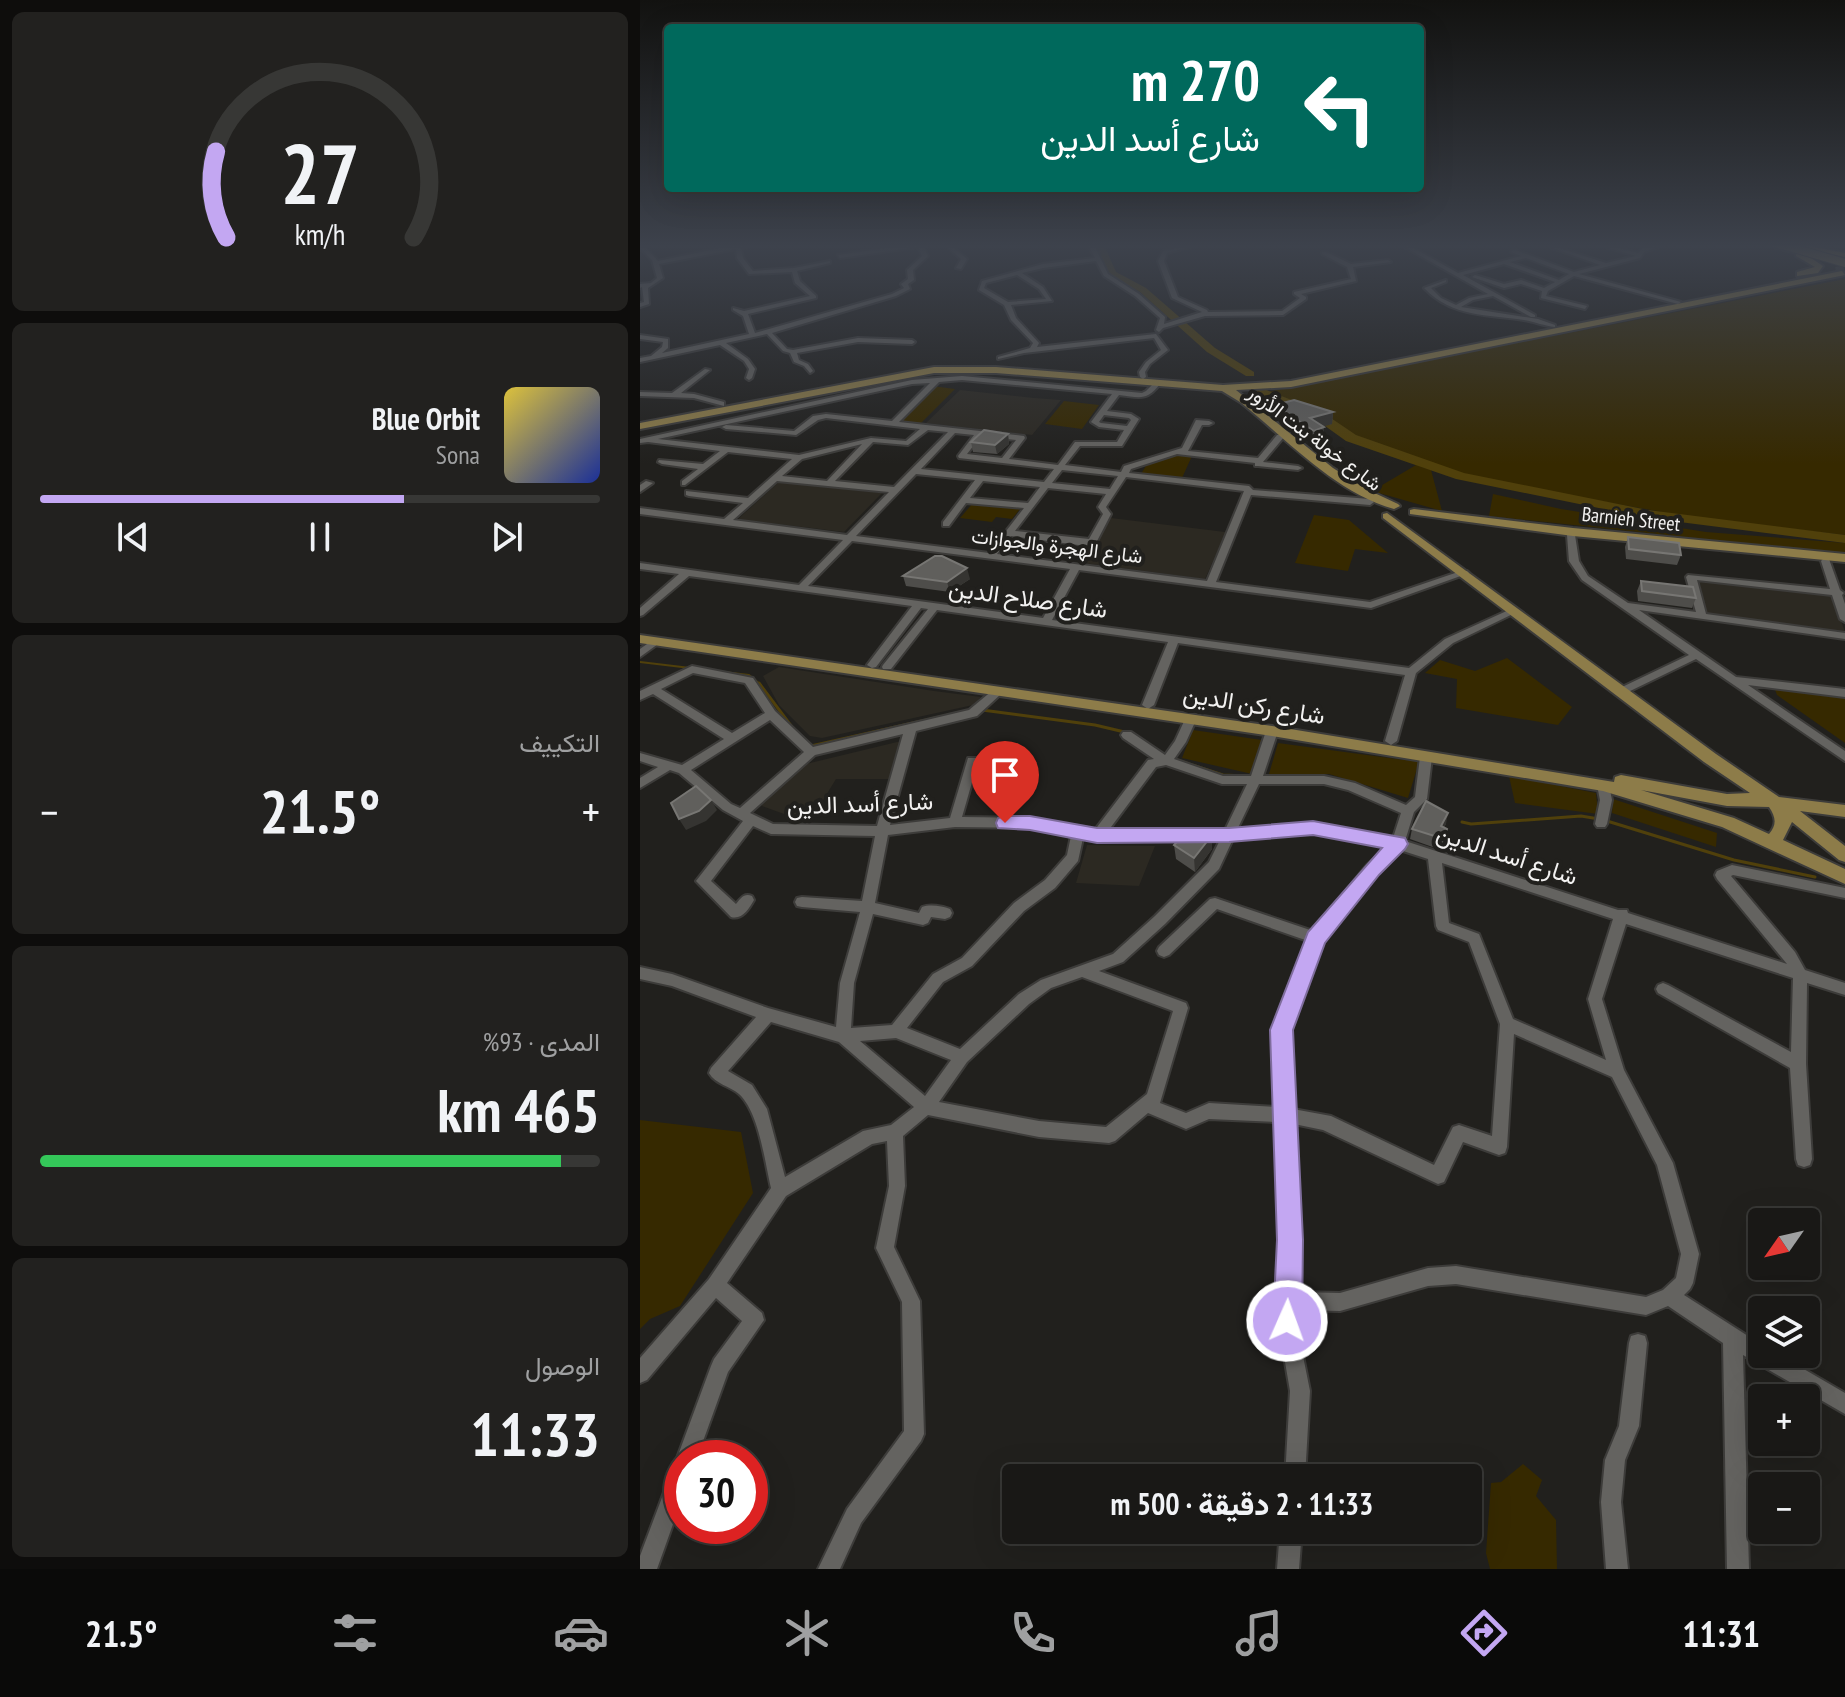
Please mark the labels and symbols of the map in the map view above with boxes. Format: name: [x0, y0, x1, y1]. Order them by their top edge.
street label: شارع خولة بنت الأزور: [1242, 379, 1387, 498]
street label: Barnieh Street: [1581, 501, 1682, 537]
street label: شارع الهجرة والجوازات: [970, 523, 1144, 570]
street label: شارع صلاح الدين: [947, 572, 1109, 626]
street label: شارع ركن الدين: [1181, 678, 1327, 732]
pin: [971, 741, 1039, 823]
street label: شارع أسد الدين: [786, 785, 934, 823]
street label: شارع أسد الدين: [1432, 817, 1582, 893]
north arrow: [1748, 1208, 1820, 1280]
position arrow: [1245, 1279, 1329, 1363]
speed limit sign: 30: [664, 1440, 768, 1544]

